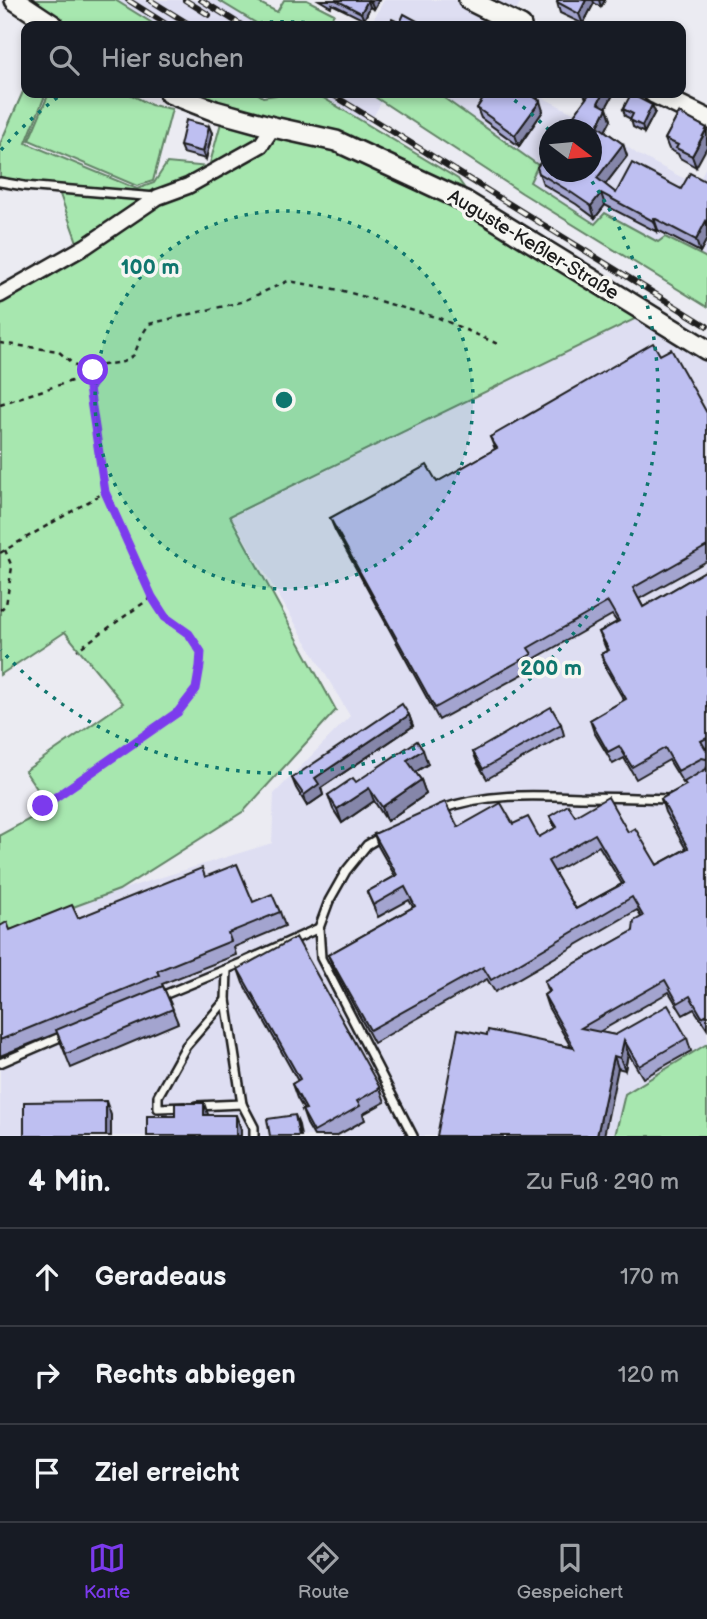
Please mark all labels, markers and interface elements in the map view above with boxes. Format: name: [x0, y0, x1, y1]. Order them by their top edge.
search box: [21, 21, 686, 98]
icon: search: [45, 41, 83, 79]
text: Hier suchen: [101, 44, 244, 75]
north arrow: [539, 119, 602, 182]
street label: Auguste-Keßler-Straße: [443, 185, 623, 305]
text: 100 m: [121, 255, 179, 280]
route start: [77, 354, 108, 385]
centre of rings: [272, 388, 296, 412]
text: 200 m: [520, 656, 582, 681]
route end: [27, 790, 58, 821]
text: 4 Min.: [28, 1164, 110, 1200]
text: Zu Fuß · 290 m: [527, 1168, 679, 1196]
icon: ahead: [28, 1258, 66, 1296]
text: Geradeaus: [95, 1262, 226, 1293]
text: 170 m: [620, 1263, 679, 1291]
icon: right: [28, 1356, 66, 1394]
text: Rechts abbiegen: [95, 1360, 296, 1391]
text: 120 m: [618, 1361, 679, 1389]
icon: arrive: [28, 1454, 66, 1492]
text: Ziel erreicht: [95, 1458, 239, 1489]
tab: Karte: [84, 1539, 130, 1604]
tab: Route: [298, 1539, 349, 1604]
tab: Gespeichert: [517, 1539, 623, 1604]

